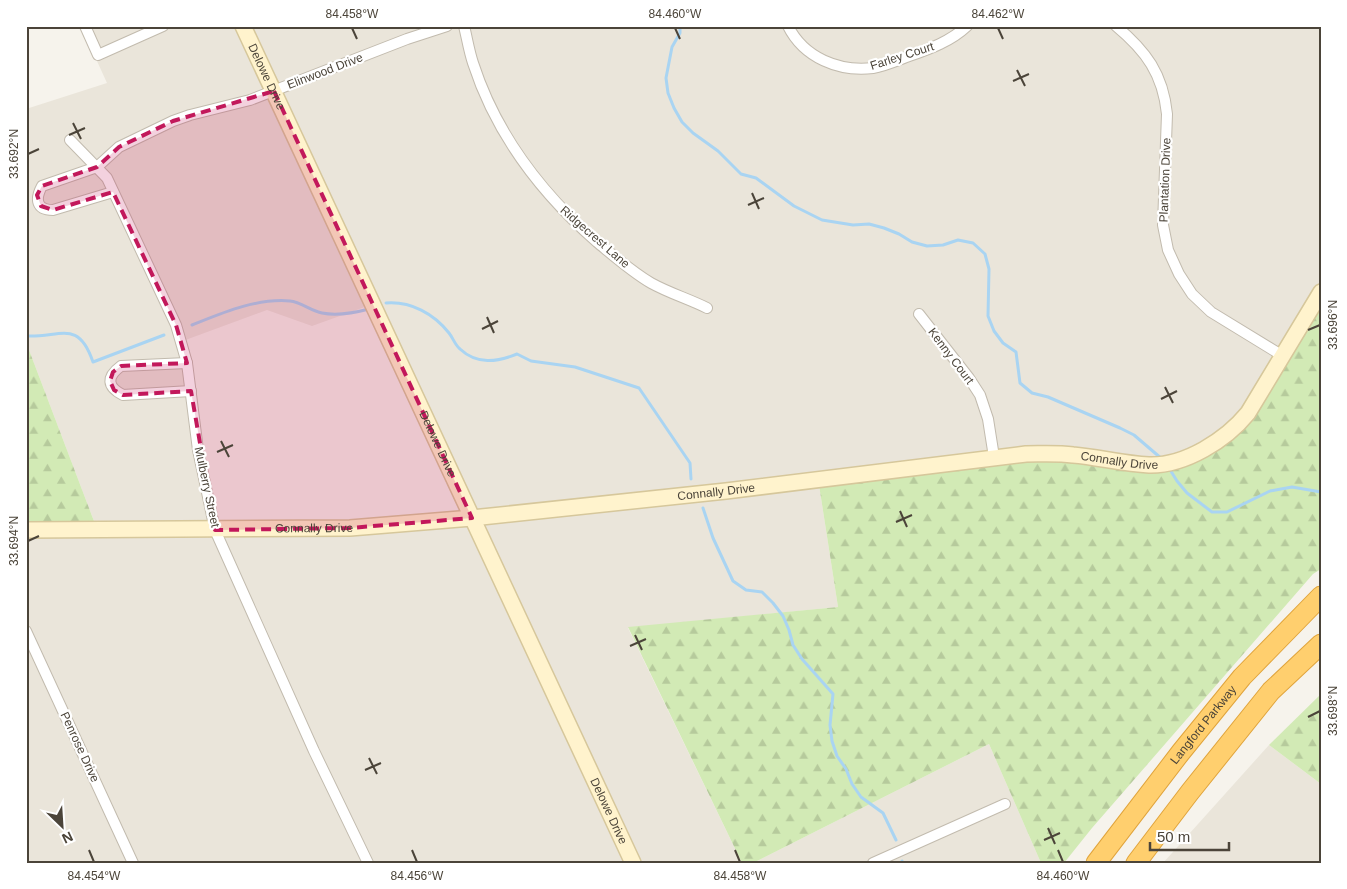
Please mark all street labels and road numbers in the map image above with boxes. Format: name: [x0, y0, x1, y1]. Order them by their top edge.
street label: Farley Court: [868, 39, 936, 73]
street label: Delowe Drive: [245, 41, 288, 112]
street label: Elinwood Drive: [285, 50, 365, 92]
street label: Plantation Drive: [1157, 137, 1173, 223]
street label: Ridgecrest Lane: [557, 203, 633, 271]
street label: Kenny Court: [925, 325, 977, 387]
street label: Delowe Drive: [416, 409, 459, 479]
street label: Mulberry Street: [192, 445, 223, 529]
street label: Connally Drive: [1080, 449, 1159, 472]
street label: Connally Drive: [677, 480, 756, 503]
street label: Connally Drive: [275, 521, 353, 535]
street label: Langford Parkway: [1167, 683, 1239, 767]
street label: Penrose Drive: [58, 710, 103, 785]
street label: Delowe Drive: [587, 776, 630, 847]

